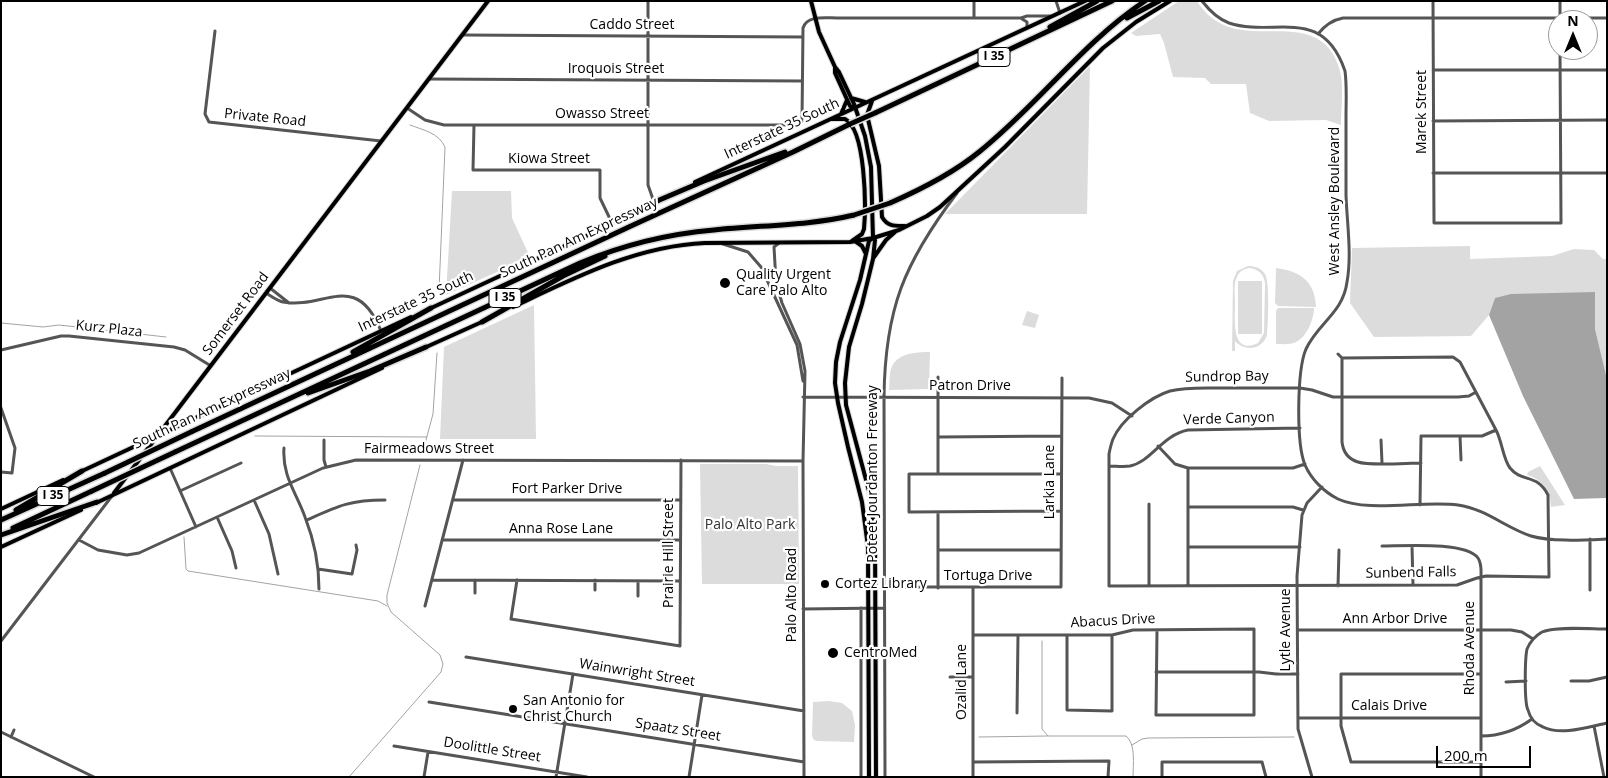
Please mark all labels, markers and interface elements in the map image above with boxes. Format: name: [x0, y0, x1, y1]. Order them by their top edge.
north arrow: [1548, 10, 1598, 60]
text: N: [1567, 11, 1579, 30]
street label: Caddo Street: [590, 17, 674, 33]
road number: I 35: [978, 48, 1010, 66]
street label: Iroquois Street: [568, 61, 664, 77]
street label: Marek Street: [1414, 70, 1430, 154]
street label: Interstate 35 South: [722, 95, 842, 163]
street label: Private Road: [223, 105, 307, 131]
street label: Owasso Street: [555, 106, 649, 122]
street label: West Ansley Boulevard: [1327, 127, 1343, 275]
street label: Kiowa Street: [508, 151, 590, 167]
street label: South Pan Am Expressway: [498, 194, 660, 282]
place label: Quality Urgent Care Palo Alto: [736, 267, 831, 300]
street label: Interstate 35 South: [356, 268, 476, 336]
street label: Somerset Road: [199, 269, 273, 359]
marker: Quality Urgent Care Palo Alto: [718, 276, 732, 290]
road number: I 35: [489, 288, 521, 308]
street label: Kurz Plaza: [75, 317, 143, 341]
street label: South Pan Am Expressway: [131, 365, 293, 453]
street label: Sundrop Bay: [1185, 368, 1269, 386]
street label: Patron Drive: [929, 378, 1011, 394]
street label: Poteet Jourdanton Freeway: [865, 385, 881, 563]
street label: Verde Canyon: [1183, 409, 1275, 429]
street label: Fairmeadows Street: [364, 441, 494, 457]
street label: Larkia Lane: [1042, 445, 1058, 519]
street label: Fort Parker Drive: [512, 481, 622, 497]
road number: I 35: [37, 486, 69, 506]
street label: Prairie Hill Street: [661, 498, 677, 608]
park label: Palo Alto Park: [705, 517, 795, 533]
street label: Anna Rose Lane: [509, 521, 613, 537]
street label: Palo Alto Road: [784, 548, 800, 642]
street label: Sunbend Falls: [1365, 564, 1457, 582]
street label: Tortuga Drive: [944, 568, 1032, 584]
place label: Cortez Library: [835, 576, 927, 592]
marker: Cortez Library: [819, 578, 831, 590]
street label: Lytle Avenue: [1278, 588, 1294, 672]
street label: Rhoda Avenue: [1462, 601, 1478, 695]
street label: Abacus Drive: [1070, 610, 1156, 632]
street label: Ann Arbor Drive: [1343, 611, 1447, 627]
street label: Ozalid Lane: [954, 644, 970, 720]
place label: CentroMed: [844, 645, 917, 661]
marker: CentroMed: [826, 646, 840, 660]
street label: Wainwright Street: [578, 656, 696, 690]
place label: San Antonio for Christ Church: [523, 693, 625, 726]
street label: Calais Drive: [1351, 698, 1427, 714]
marker: San Antonio for Christ Church: [507, 703, 519, 715]
street label: Spaatz Street: [634, 715, 722, 745]
street label: Doolittle Street: [442, 734, 542, 766]
scale bar: [1438, 736, 1533, 768]
text: 200 m: [1444, 745, 1488, 765]

